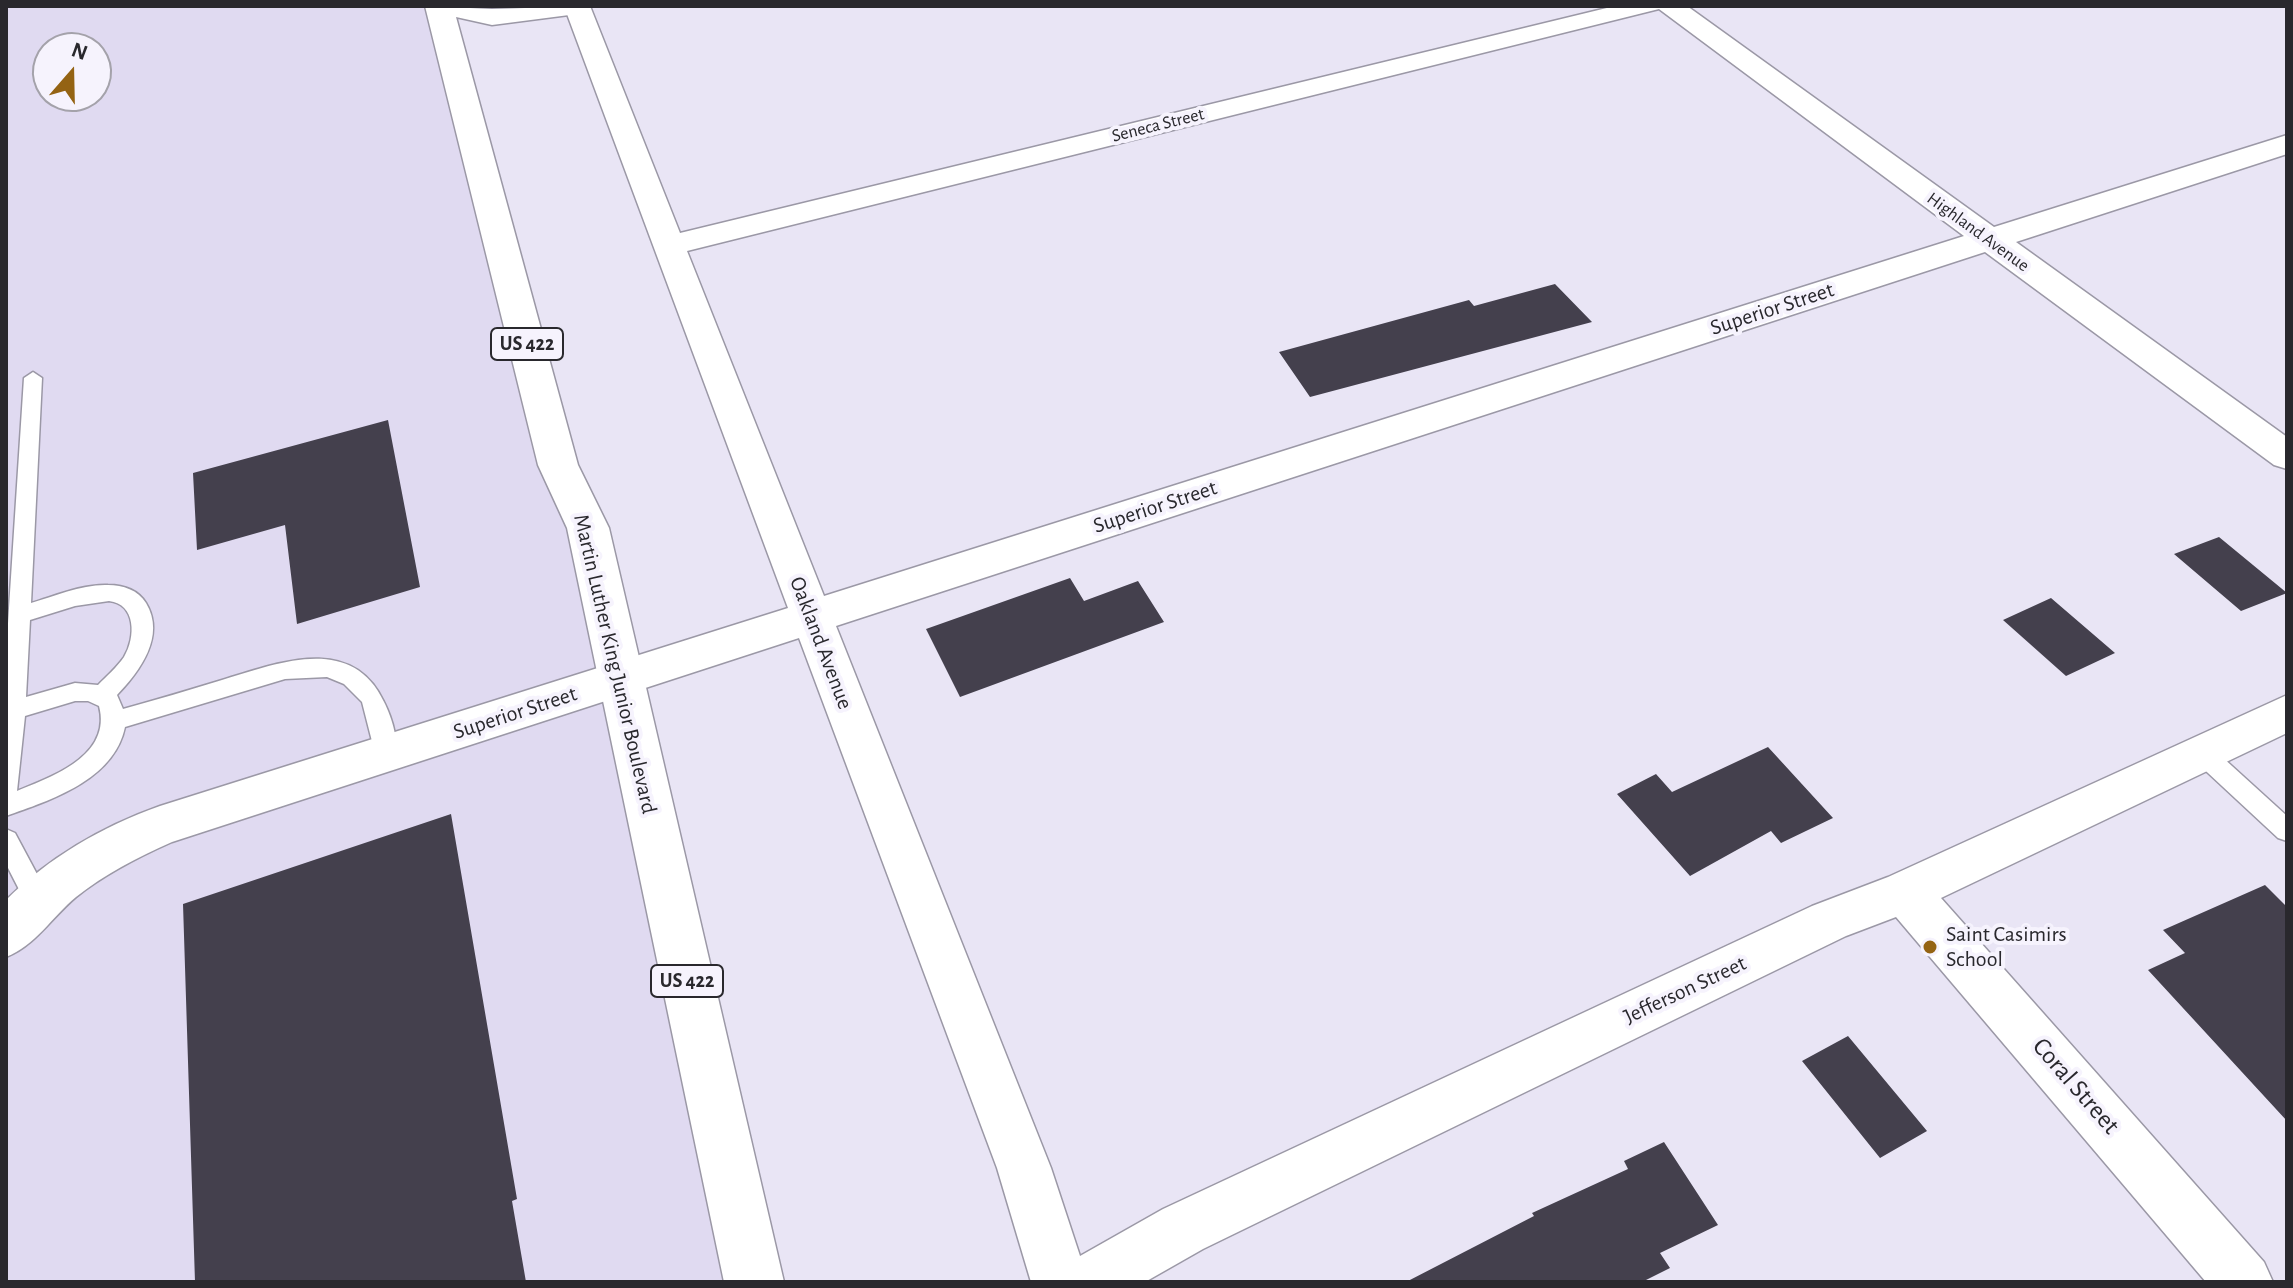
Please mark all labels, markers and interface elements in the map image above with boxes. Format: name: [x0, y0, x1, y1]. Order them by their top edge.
north arrow: [32, 32, 112, 112]
text: N: [69, 38, 90, 64]
street label: Seneca Street: [1110, 103, 1206, 147]
street label: Highland Avenue: [1923, 188, 2033, 276]
street label: Superior Street: [1707, 277, 1837, 341]
road number: US 422: [491, 328, 563, 360]
street label: Superior Street: [1090, 475, 1220, 539]
street label: Martin Luther King Junior Boulevard: [568, 512, 662, 816]
street label: Oakland Avenue: [784, 573, 858, 713]
street label: Superior Street: [450, 681, 580, 745]
place label: Saint Casimirs School: [1946, 921, 2067, 972]
marker: Saint Casimirs School: [1921, 938, 1939, 956]
street label: Jefferson Street: [1620, 950, 1750, 1030]
road number: US 422: [651, 965, 723, 997]
street label: Coral Street: [2026, 1031, 2126, 1141]

